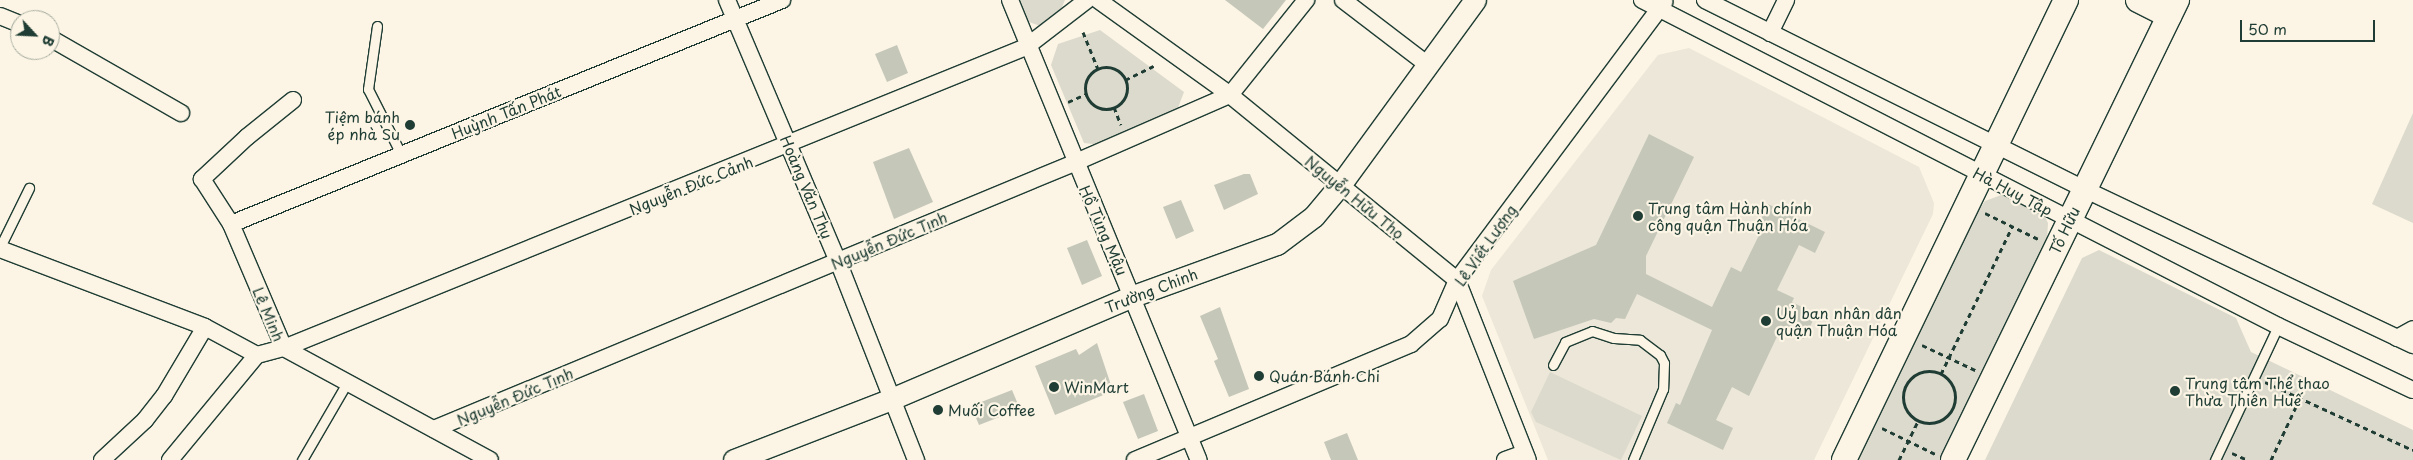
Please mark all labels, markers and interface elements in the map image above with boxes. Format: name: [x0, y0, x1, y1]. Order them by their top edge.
north arrow: [10, 10, 60, 60]
scale bar: [2243, 10, 2378, 42]
text: 50 m: [2248, 17, 2287, 40]
text: B: [37, 32, 60, 50]
street label: Huỳnh Tấn Phát: [449, 82, 563, 142]
place label: Tiệm bánh ép nhà Su: [324, 107, 400, 142]
marker: Tiệm bánh ép nhà Su: [404, 119, 416, 131]
street label: Hoàng Văn Thụ: [777, 132, 837, 242]
street label: Nguyễn Đức Cảnh: [626, 152, 756, 218]
street label: Nguyễn Hữu Thọ: [1302, 152, 1408, 242]
street label: Hà Huy Tập: [1971, 164, 2055, 218]
street label: Hồ Tùng Mậu: [1076, 182, 1132, 278]
place label: Trung tâm Hành chính công quận Thuận Hóa: [1648, 198, 1811, 233]
street label: Lê Viết Lượng: [1450, 200, 1520, 290]
street label: Tố Hữu: [2045, 203, 2083, 257]
street label: Nguyễn Đức Tịnh: [828, 207, 950, 273]
marker: Trung tâm Hành chính công quận Thuận Hóa: [1632, 210, 1644, 222]
street label: Trường Chinh: [1102, 264, 1200, 316]
street label: Lê Minh: [249, 284, 289, 344]
place label: Uỷ ban nhân dân quận Thuận Hóa: [1776, 303, 1901, 338]
marker: Uỷ ban nhân dân quận Thuận Hóa: [1760, 315, 1772, 327]
street label: Nguyễn Đức Tịnh: [454, 363, 576, 429]
place label: Quán Bánh Chi: [1269, 367, 1380, 385]
marker: Quán Bánh Chi: [1253, 370, 1265, 382]
place label: Trung tâm Thể thao Thừa Thiên Huế: [2185, 373, 2330, 408]
place label: WinMart: [1064, 378, 1129, 396]
marker: WinMart: [1048, 381, 1060, 393]
marker: Trung tâm Thể thao Thừa Thiên Huế: [2169, 385, 2181, 397]
place label: Muối Coffee: [948, 401, 1036, 419]
marker: Muối Coffee: [932, 404, 944, 416]

